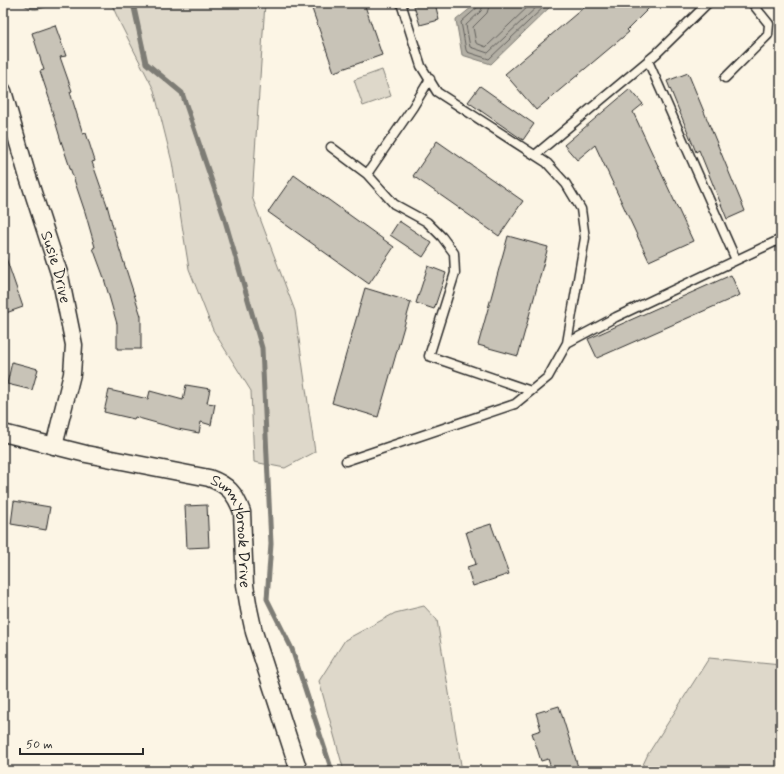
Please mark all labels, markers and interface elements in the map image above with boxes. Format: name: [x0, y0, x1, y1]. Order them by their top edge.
street label: Susie Drive: [36, 228, 76, 305]
street label: Sunnybrook Drive: [207, 469, 256, 588]
scale bar: [20, 730, 143, 756]
text: 50 m: [26, 737, 53, 753]

